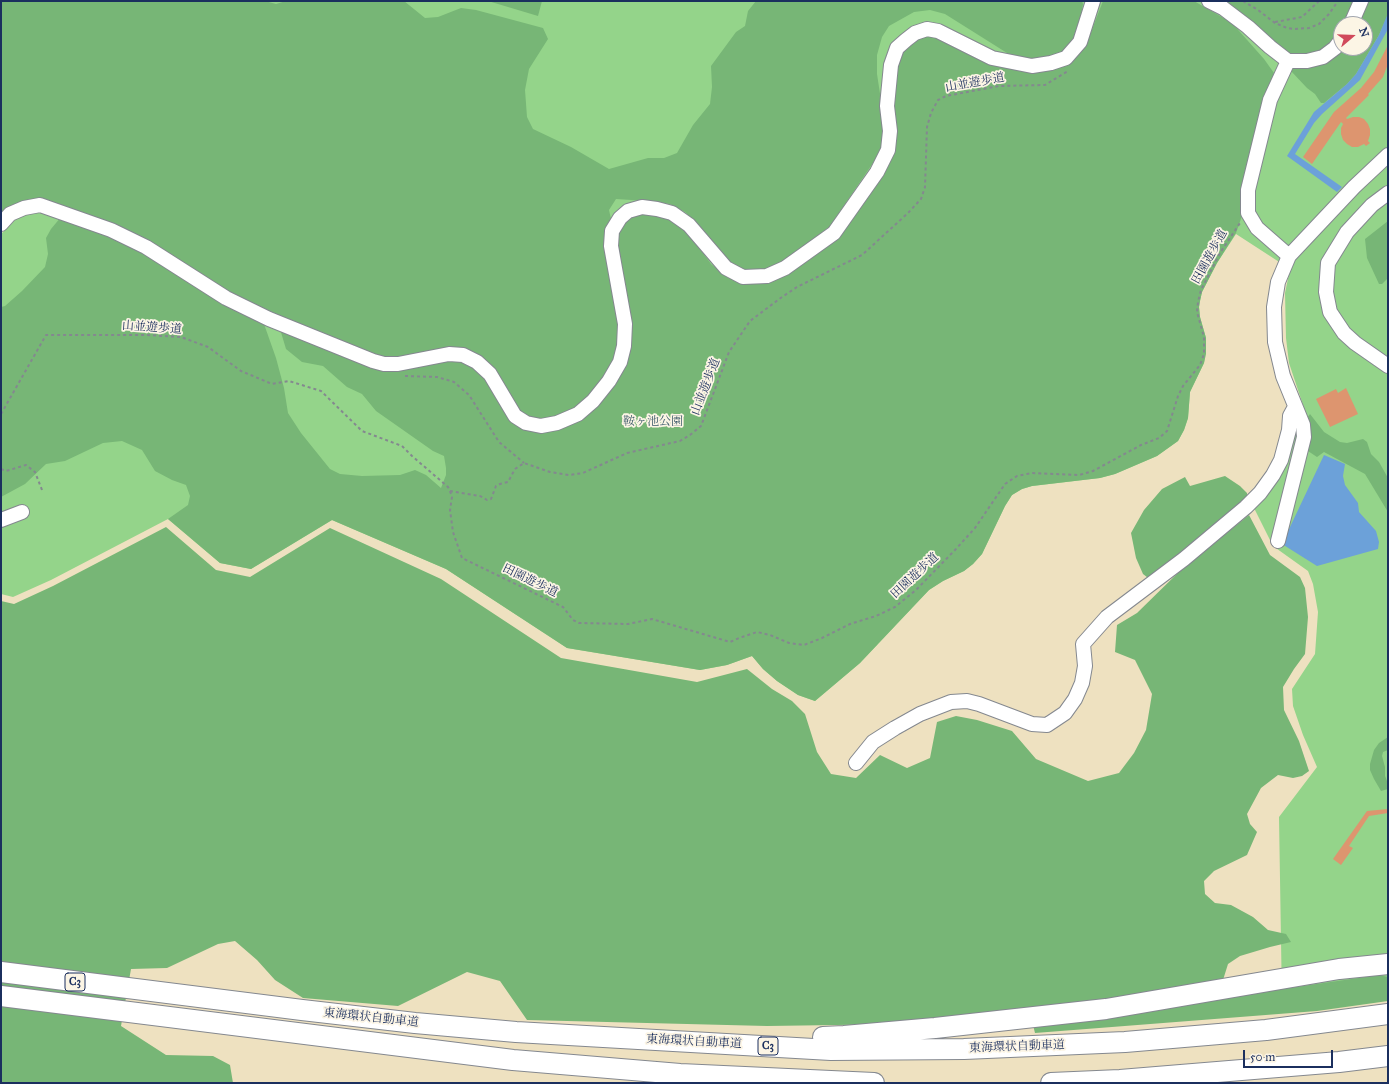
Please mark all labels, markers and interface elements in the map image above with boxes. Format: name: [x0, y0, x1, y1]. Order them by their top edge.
north arrow: [1333, 16, 1373, 56]
text: N: [1356, 26, 1372, 39]
street label: 山並遊歩道: [944, 71, 1006, 95]
street label: 田園遊歩道: [1189, 227, 1231, 287]
street label: 山並遊歩道: [122, 319, 182, 337]
street label: 山並遊歩道: [689, 356, 723, 418]
park label: 鞍ヶ池公園: [623, 415, 683, 429]
street label: 田園遊歩道: [888, 550, 942, 602]
street label: 田園遊歩道: [500, 561, 560, 601]
road number: C3: [65, 973, 85, 991]
street label: 東海環状自動車道: [323, 1006, 419, 1030]
street label: 東海環状自動車道: [646, 1032, 742, 1052]
road number: C3: [758, 1037, 778, 1055]
street label: 東海環状自動車道: [969, 1038, 1065, 1056]
scale bar: [1245, 1042, 1335, 1068]
text: 50 m: [1250, 1050, 1275, 1064]

